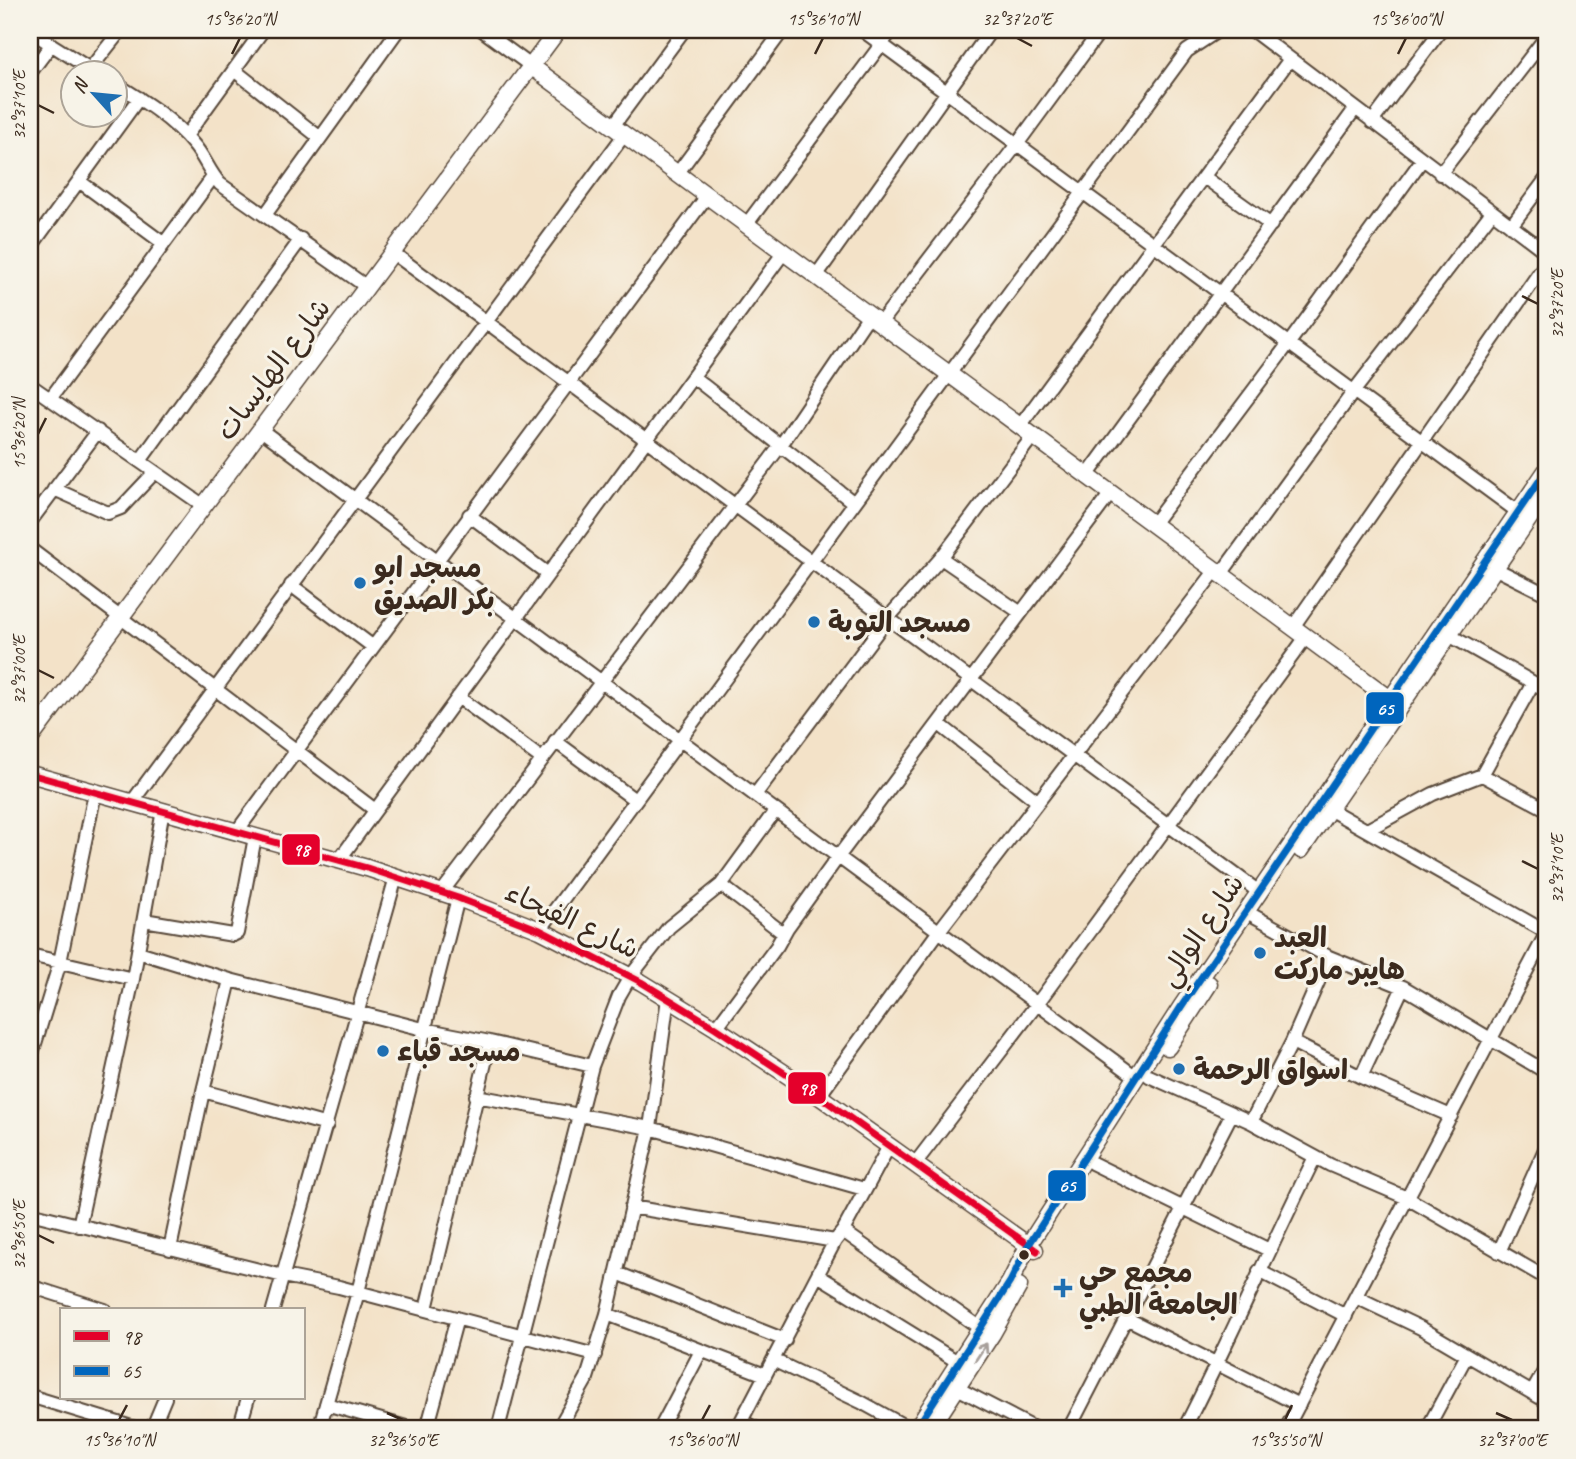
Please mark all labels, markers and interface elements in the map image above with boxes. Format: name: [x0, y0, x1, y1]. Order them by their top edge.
text: 15°36'20"N: [205, 8, 279, 30]
text: 15°36'10"N: [788, 8, 862, 30]
text: 32°37'20"E: [982, 8, 1054, 30]
text: 15°36'00"N: [1371, 8, 1445, 30]
north arrow: [60, 60, 130, 130]
text: 32°37'10"E: [8, 68, 30, 140]
text: N: [66, 73, 95, 97]
text: 32°37'20"E: [1546, 267, 1568, 339]
street label: شارع الهايسات: [208, 291, 339, 448]
text: 15°36'20"N: [8, 395, 30, 469]
place label: مسجد ابو بكر الصديق: [372, 550, 495, 617]
marker: مسجد ابو بكر الصديق: [352, 575, 368, 591]
place label: مسجد التوبة: [828, 605, 971, 641]
marker: مسجد التوبة: [806, 614, 822, 630]
text: 32°37'00"E: [8, 633, 30, 705]
line badge: 65: [1365, 691, 1405, 725]
text: 65: [1376, 697, 1395, 721]
text: 32°37'10"E: [1546, 832, 1568, 904]
line badge: 98: [281, 833, 321, 866]
text: 98: [293, 838, 312, 862]
street label: شارع الوالي: [1151, 867, 1257, 997]
street label: شارع الفيحاء: [499, 874, 644, 968]
place label: العبد هايبر ماركت: [1274, 920, 1405, 987]
marker: العبد هايبر ماركت: [1252, 945, 1268, 961]
place label: مسجد قباء: [397, 1034, 520, 1069]
marker: مسجد قباء: [375, 1043, 391, 1059]
place label: اسواق الرحمة: [1193, 1052, 1348, 1087]
marker: اسواق الرحمة: [1171, 1061, 1187, 1077]
line badge: 98: [787, 1071, 827, 1105]
text: 98: [799, 1077, 818, 1101]
line badge: 65: [1047, 1169, 1087, 1202]
text: 65: [1058, 1174, 1077, 1198]
text: 32°36'50"E: [8, 1198, 30, 1270]
unlabelled marker: [1017, 1248, 1031, 1262]
place label: مجمع حي الجامعة الطبي: [1079, 1255, 1238, 1330]
marker: مجمع حي الجامعة الطبي: [1053, 1278, 1073, 1298]
legend: [60, 1308, 304, 1400]
text: 98: [122, 1324, 143, 1350]
one-way arrow: [974, 1342, 988, 1362]
text: 65: [122, 1358, 142, 1384]
text: 15°36'10"N: [84, 1429, 158, 1451]
text: 32°36'50"E: [368, 1429, 440, 1451]
text: 15°36'00"N: [667, 1429, 741, 1451]
text: 15°35'50"N: [1250, 1429, 1324, 1451]
text: 32°37'00"E: [1477, 1429, 1549, 1451]

